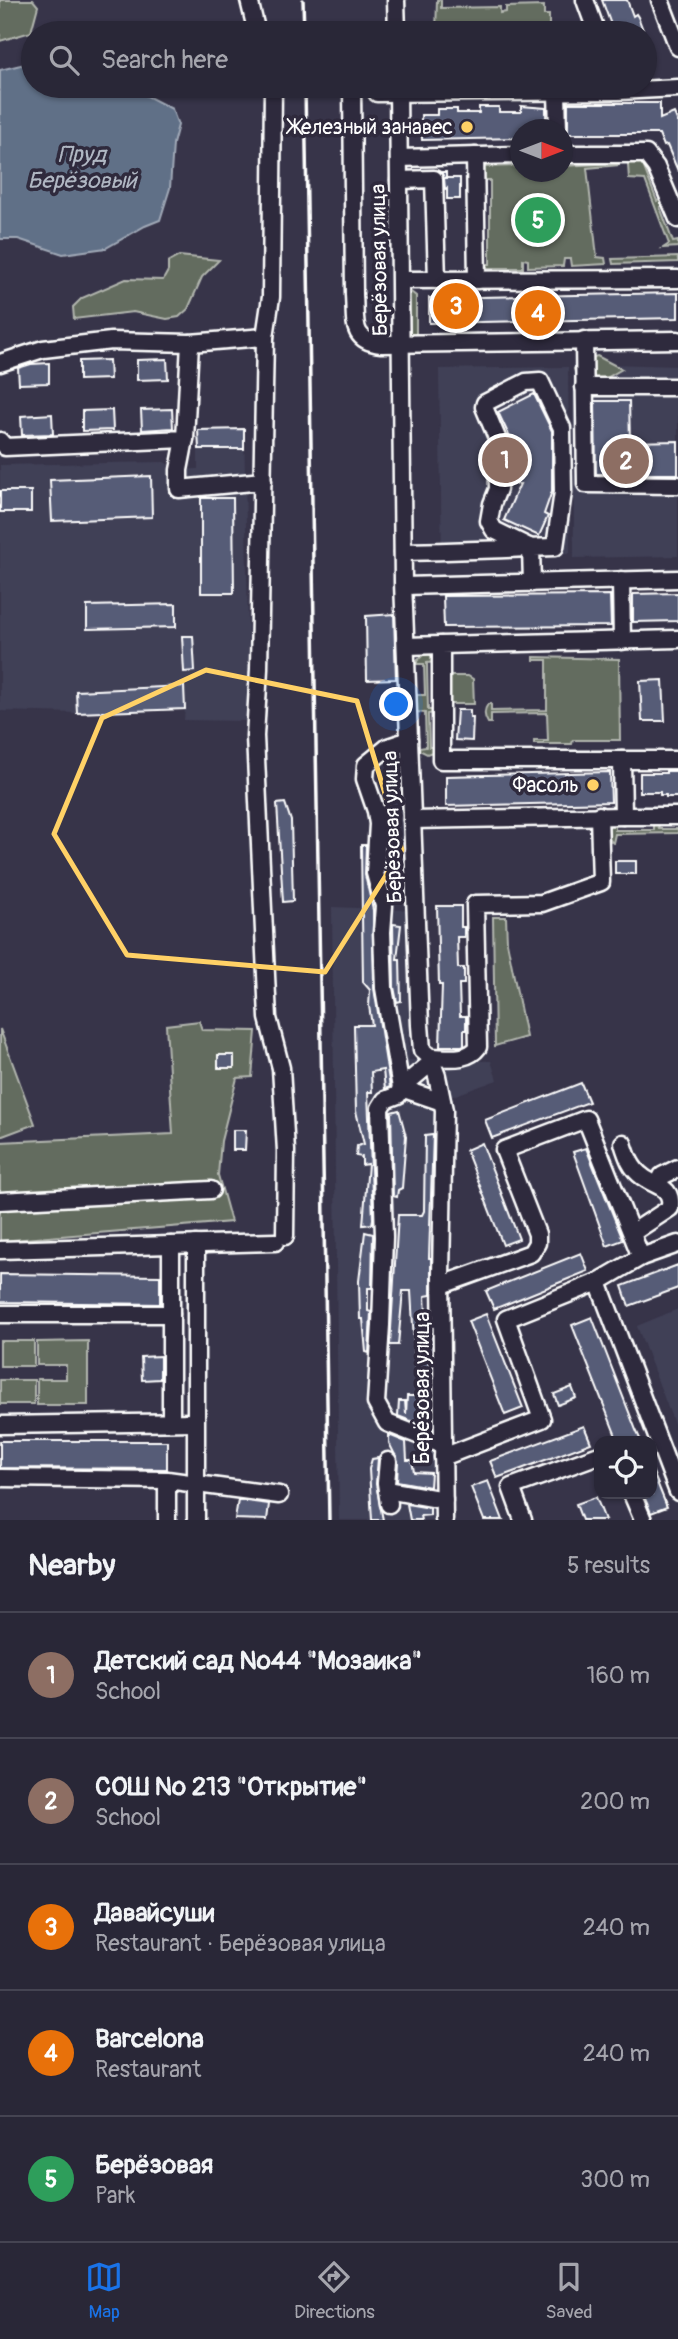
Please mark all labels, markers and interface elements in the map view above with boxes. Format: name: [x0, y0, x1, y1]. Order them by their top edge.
search box: [21, 21, 657, 98]
icon: search: [45, 41, 83, 79]
text: Search here: [101, 44, 228, 76]
place label: Железный занавес: [285, 114, 453, 141]
marker: Железный занавес: [459, 119, 475, 135]
north arrow: [510, 119, 573, 182]
water label: Пруд Берёзовый: [28, 140, 138, 195]
street label: Берёзовая улица: [365, 184, 394, 336]
pin: 5: [515, 194, 561, 246]
pin: 3: [433, 280, 479, 332]
pin: 4: [515, 287, 561, 339]
pin: 1: [482, 434, 528, 486]
pin: 2: [603, 435, 649, 487]
your location: [379, 687, 413, 721]
street label: Берёзовая улица: [376, 750, 409, 904]
place label: Фасоль: [513, 772, 579, 799]
marker: Фасоль: [585, 777, 601, 793]
street label: Берёзовая улица: [409, 1312, 436, 1464]
map controls: [594, 1436, 657, 1499]
button: locate: [594, 1436, 657, 1499]
text: Nearby: [28, 1547, 115, 1584]
text: 5 results: [567, 1551, 650, 1580]
text: Детский сад №44 "Мозаика": [95, 1645, 422, 1677]
text: 1: [47, 1661, 56, 1690]
text: 160 m: [586, 1661, 650, 1690]
text: School: [95, 1677, 161, 1706]
text: СОШ № 213 "Открытие": [95, 1771, 367, 1803]
text: 2: [45, 1787, 57, 1816]
text: 200 m: [580, 1787, 650, 1816]
text: School: [95, 1803, 161, 1832]
text: Давайсуши: [95, 1897, 214, 1929]
text: 3: [45, 1913, 57, 1942]
text: 240 m: [583, 1913, 650, 1942]
text: Restaurant · Берёзовая улица: [95, 1929, 386, 1958]
text: Barcelona: [95, 2023, 204, 2055]
text: 4: [44, 2039, 58, 2068]
text: 240 m: [583, 2039, 650, 2068]
text: Restaurant: [95, 2055, 201, 2084]
text: Берёзовая: [95, 2149, 213, 2181]
text: 5: [45, 2165, 57, 2194]
text: 300 m: [580, 2165, 650, 2194]
text: Park: [95, 2181, 135, 2210]
tab: Map: [85, 2258, 123, 2324]
tab: Directions: [294, 2258, 375, 2324]
tab: Saved: [545, 2258, 593, 2324]

